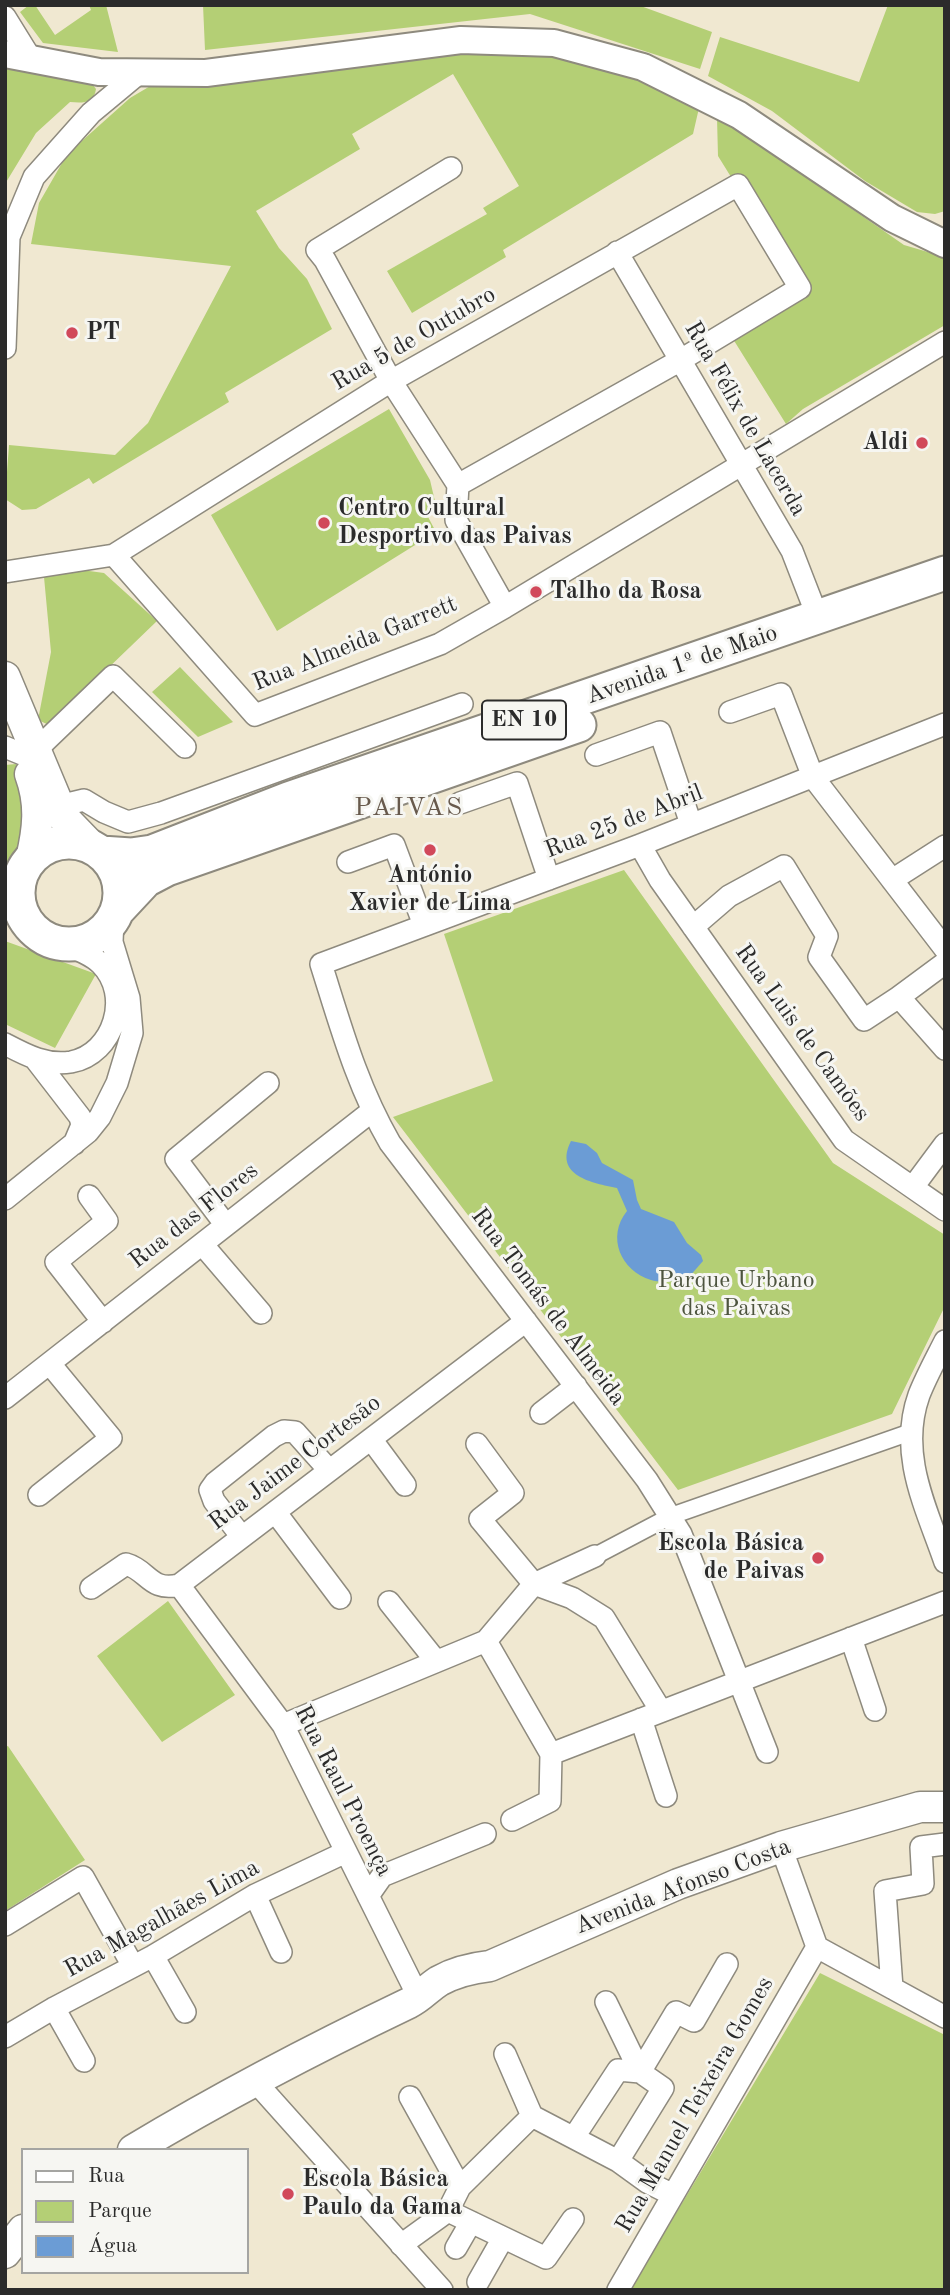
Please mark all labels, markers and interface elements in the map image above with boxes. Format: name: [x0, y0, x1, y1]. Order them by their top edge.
street label: Rua 5 de Outubro: [327, 280, 501, 398]
street label: Rua Félix de Lacerda: [677, 316, 813, 522]
place label: PT: [86, 319, 120, 347]
marker: PT: [64, 325, 80, 341]
place label: Aldi: [862, 429, 908, 457]
marker: Aldi: [914, 435, 930, 451]
place label: Centro Cultural Desportivo das Paivas: [338, 495, 572, 551]
marker: Centro Cultural Desportivo das Paivas: [316, 515, 332, 531]
place label: Talho da Rosa: [550, 578, 702, 606]
marker: Talho da Rosa: [528, 584, 544, 600]
street label: Rua Almeida Garrett: [249, 590, 461, 698]
street label: Avenida 1º de Maio: [583, 619, 781, 711]
road number: EN 10: [482, 700, 566, 740]
street label: Rua 25 de Abril: [541, 779, 707, 865]
district label: PAIVAS: [355, 792, 463, 824]
marker: António Xavier de Lima: [422, 842, 438, 858]
place label: António Xavier de Lima: [349, 862, 511, 918]
street label: Rua Luis de Camões: [728, 939, 876, 1127]
street label: Rua das Flores: [124, 1157, 264, 1275]
street label: Rua Tomás de Almeida: [464, 1202, 632, 1412]
park label: Parque Urbano das Paivas: [657, 1267, 815, 1323]
street label: Rua Jaime Cortesão: [203, 1389, 387, 1537]
place label: Escola Básica de Paivas: [657, 1530, 804, 1586]
marker: Escola Básica de Paivas: [810, 1550, 826, 1566]
street label: Rua Raul Proença: [287, 1701, 399, 1881]
street label: Avenida Afonso Costa: [571, 1833, 795, 1941]
street label: Rua Magalhães Lima: [60, 1853, 264, 1985]
street label: Rua Manuel Teixeira Gomes: [610, 1972, 780, 2238]
legend: [21, 2148, 248, 2274]
text: Rua: [88, 2166, 125, 2187]
place label: Escola Básica Paulo da Gama: [302, 2166, 462, 2222]
marker: Escola Básica Paulo da Gama: [280, 2186, 296, 2202]
text: Parque: [88, 2201, 152, 2222]
text: Água: [88, 2236, 137, 2257]

